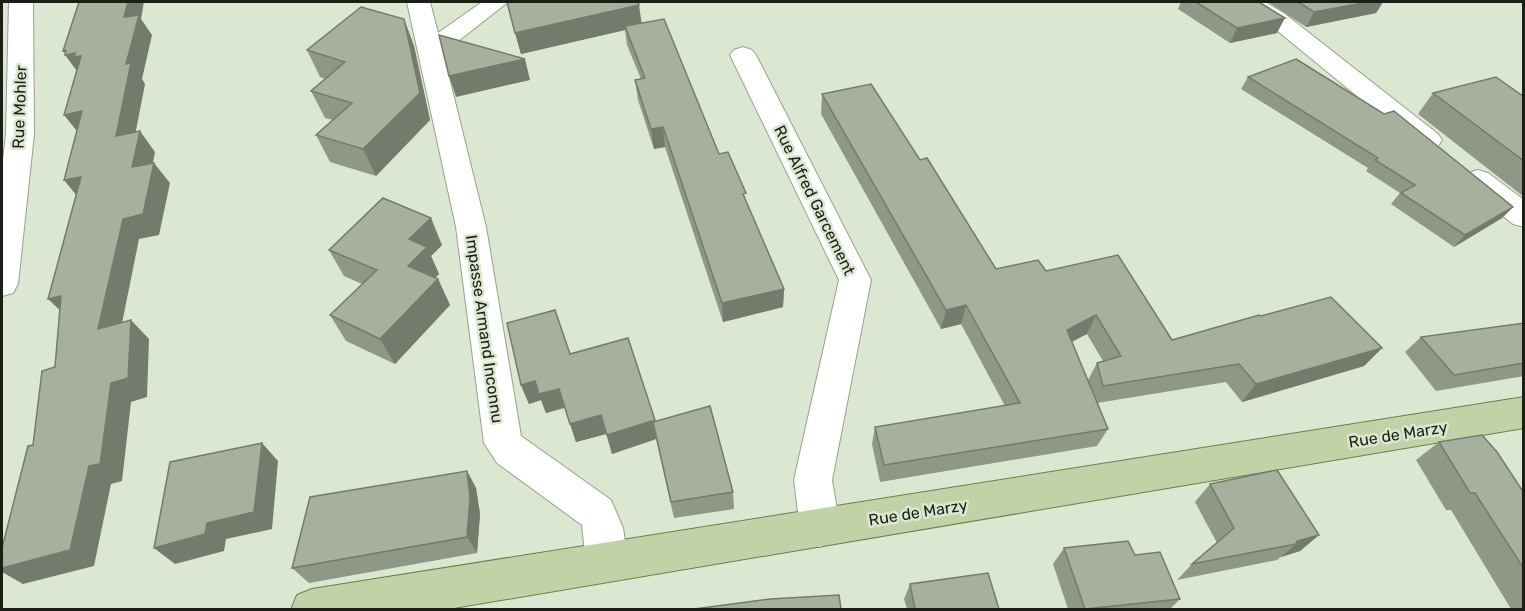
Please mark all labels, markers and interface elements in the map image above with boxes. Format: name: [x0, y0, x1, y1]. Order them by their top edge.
street label: Rue Mohler: [9, 65, 30, 149]
street label: Rue Alfred Garcement: [770, 122, 859, 278]
street label: Impasse Armand Inconnu: [462, 234, 507, 424]
street label: Rue de Marzy: [1347, 417, 1449, 452]
street label: Rue de Marzy: [867, 495, 969, 530]

